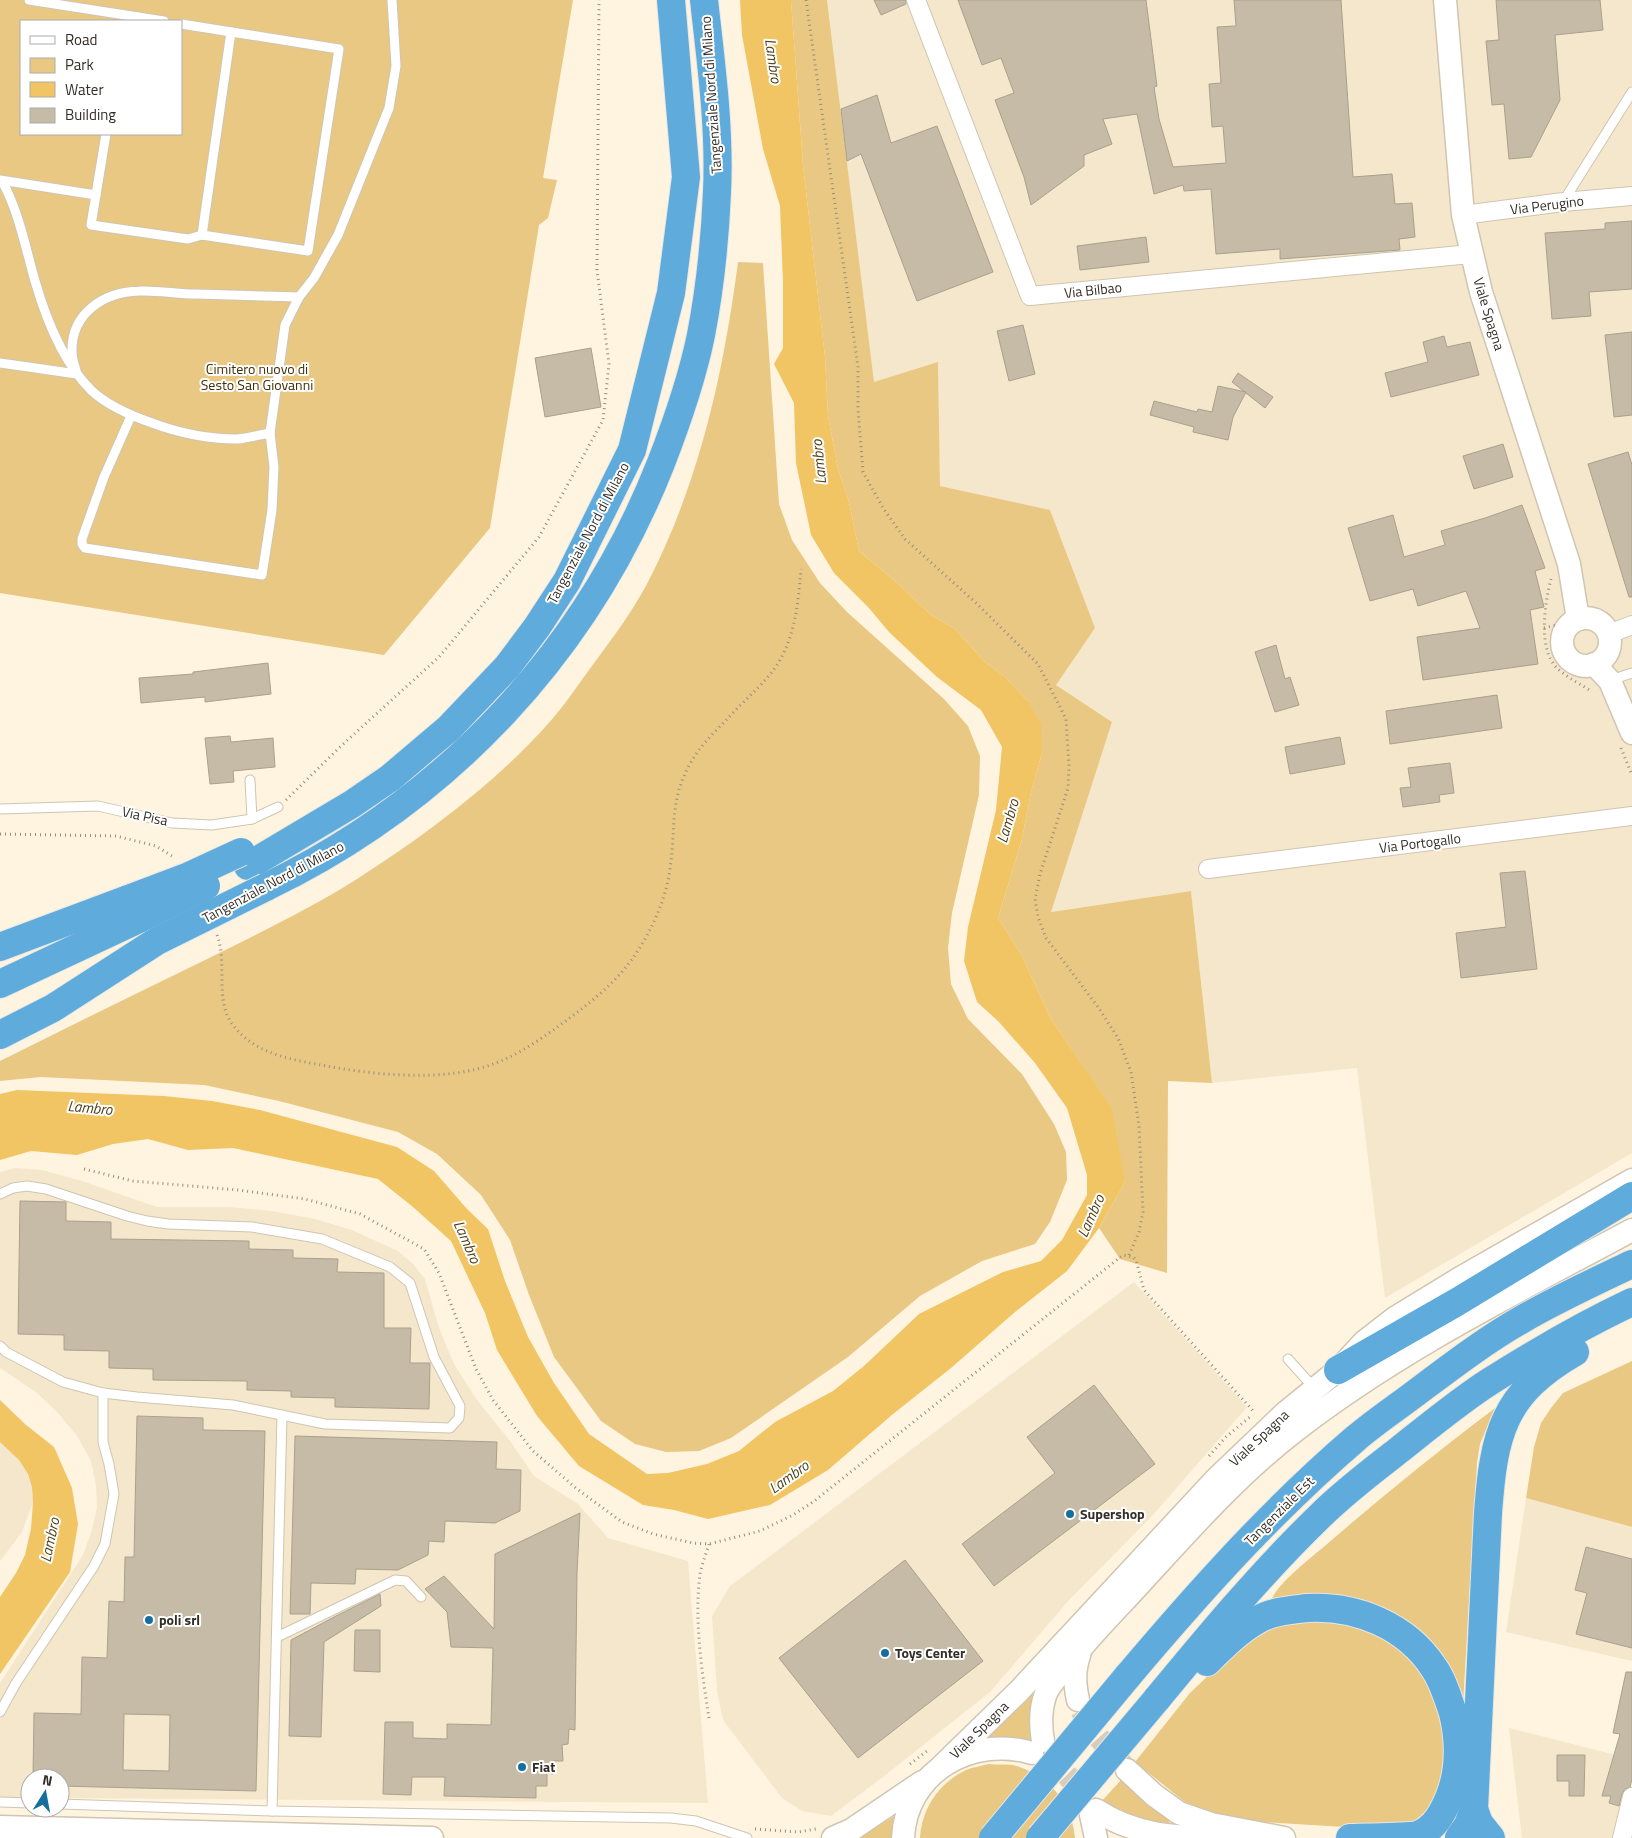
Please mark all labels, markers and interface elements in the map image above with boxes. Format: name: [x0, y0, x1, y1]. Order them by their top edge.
street label: Tangenziale Nord di Milano: [695, 16, 726, 174]
legend: [20, 20, 182, 135]
text: Road: [65, 28, 97, 51]
water label: Lambro: [759, 37, 788, 85]
text: Park: [65, 53, 94, 76]
text: Water: [65, 78, 104, 101]
text: Building: [65, 103, 116, 126]
street label: Via Perugino: [1509, 190, 1585, 219]
street label: Viale Spagna: [1468, 275, 1511, 353]
street label: Via Bilbao: [1063, 276, 1123, 303]
park label: Cimitero nuovo di Sesto San Giovanni: [201, 358, 313, 395]
water label: Lambro: [805, 438, 832, 486]
street label: Tangenziale Nord di Milano: [541, 458, 634, 607]
water label: Lambro: [990, 796, 1025, 846]
street label: Via Pisa: [120, 800, 170, 831]
street label: Via Portogallo: [1378, 827, 1462, 858]
street label: Tangenziale Nord di Milano: [198, 835, 347, 928]
water label: Lambro: [67, 1094, 114, 1121]
water label: Lambro: [1071, 1190, 1110, 1241]
water label: Lambro: [448, 1217, 487, 1268]
street label: Viale Spagna: [1224, 1404, 1293, 1471]
water label: Lambro: [764, 1454, 814, 1499]
street label: Tangenziale Est: [1239, 1471, 1318, 1550]
place label: Supershop: [1080, 1503, 1145, 1524]
marker: Supershop: [1064, 1508, 1076, 1520]
water label: Lambro: [34, 1515, 66, 1564]
place label: poli srl: [159, 1609, 200, 1630]
marker: poli srl: [143, 1614, 155, 1626]
place label: Toys Center: [895, 1642, 965, 1663]
marker: Toys Center: [879, 1647, 891, 1659]
street label: Viale Spagna: [944, 1696, 1013, 1763]
place label: Fiat: [532, 1756, 555, 1777]
marker: Fiat: [516, 1761, 528, 1773]
north arrow: [20, 1768, 70, 1818]
text: N: [41, 1769, 54, 1791]

